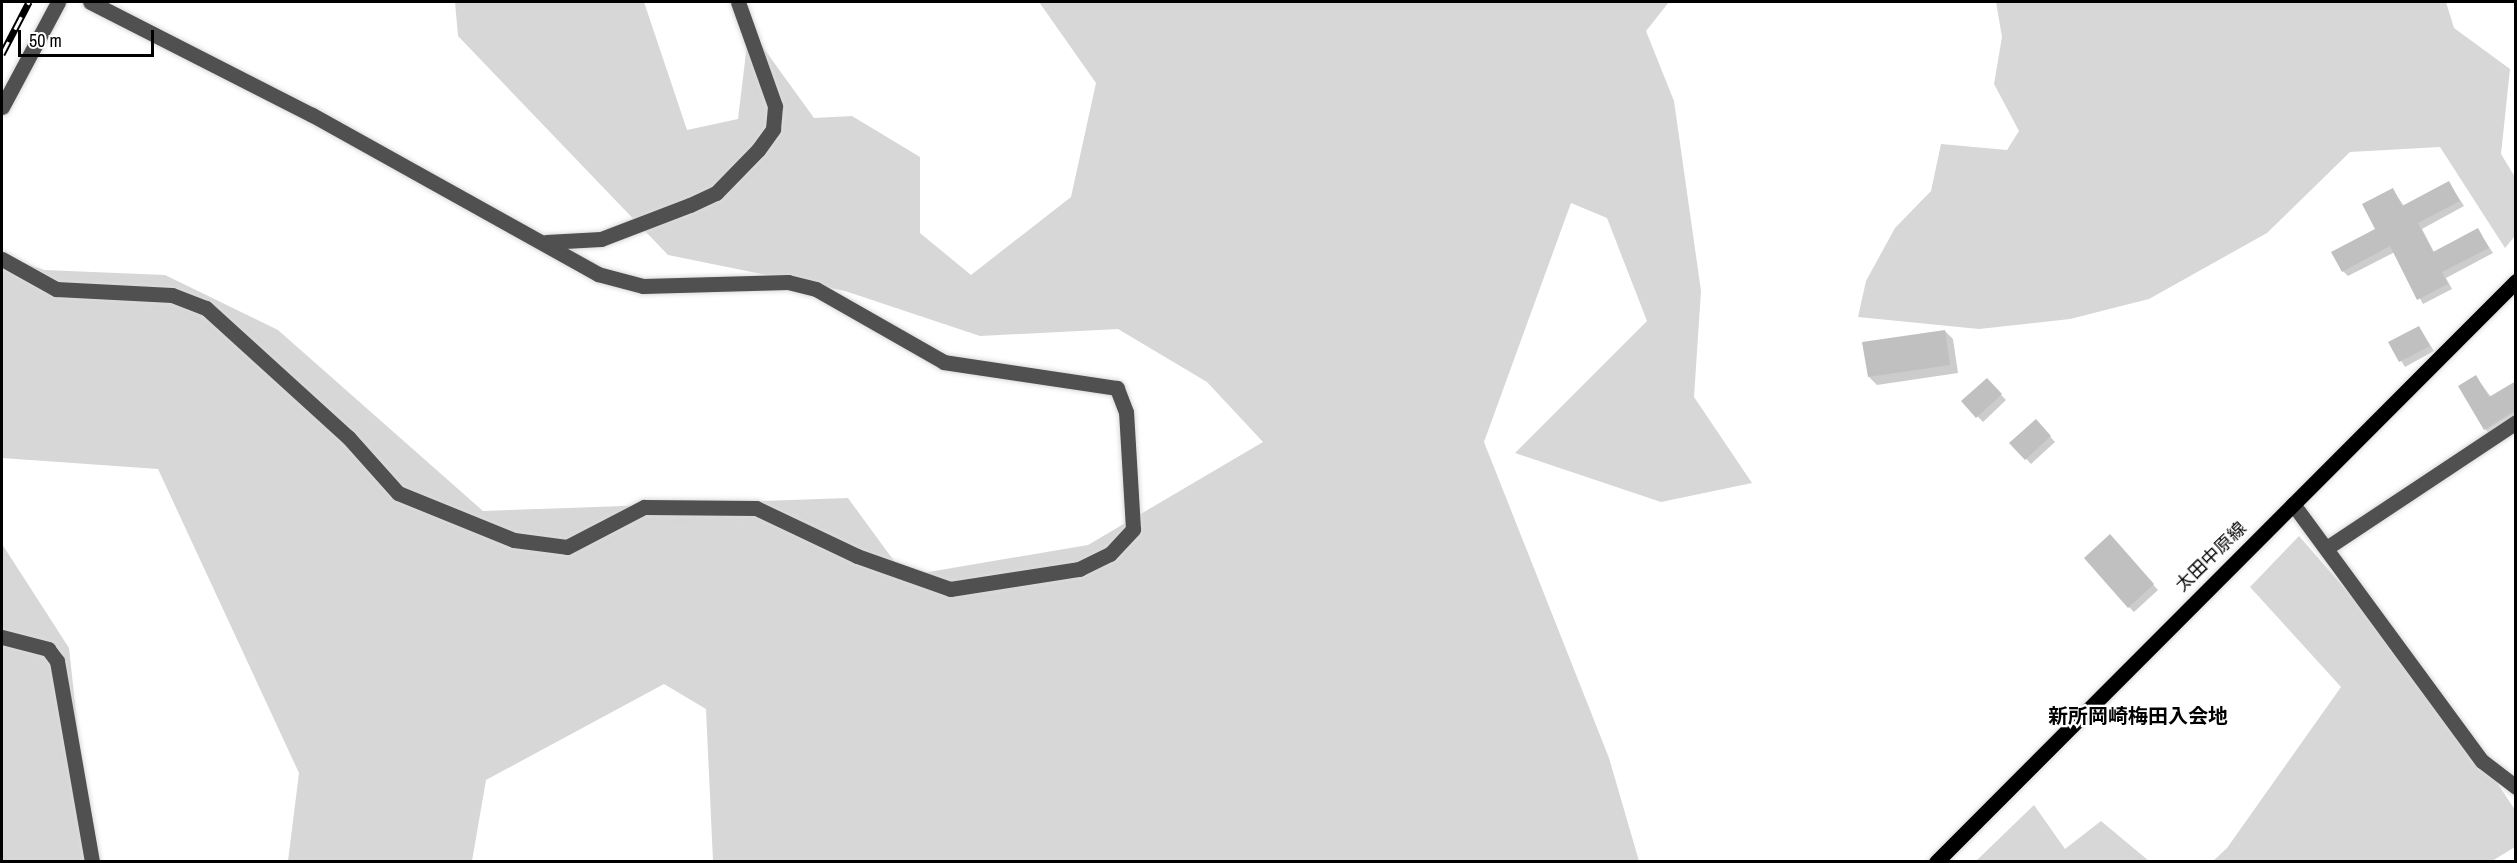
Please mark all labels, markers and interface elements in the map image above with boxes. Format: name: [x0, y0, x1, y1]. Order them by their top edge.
scale bar: [21, 18, 158, 56]
text: 50 m: [29, 28, 62, 53]
street label: 太田中原線: [2171, 518, 2251, 596]
district label: 新所岡崎梅田入会地: [2048, 703, 2228, 727]

